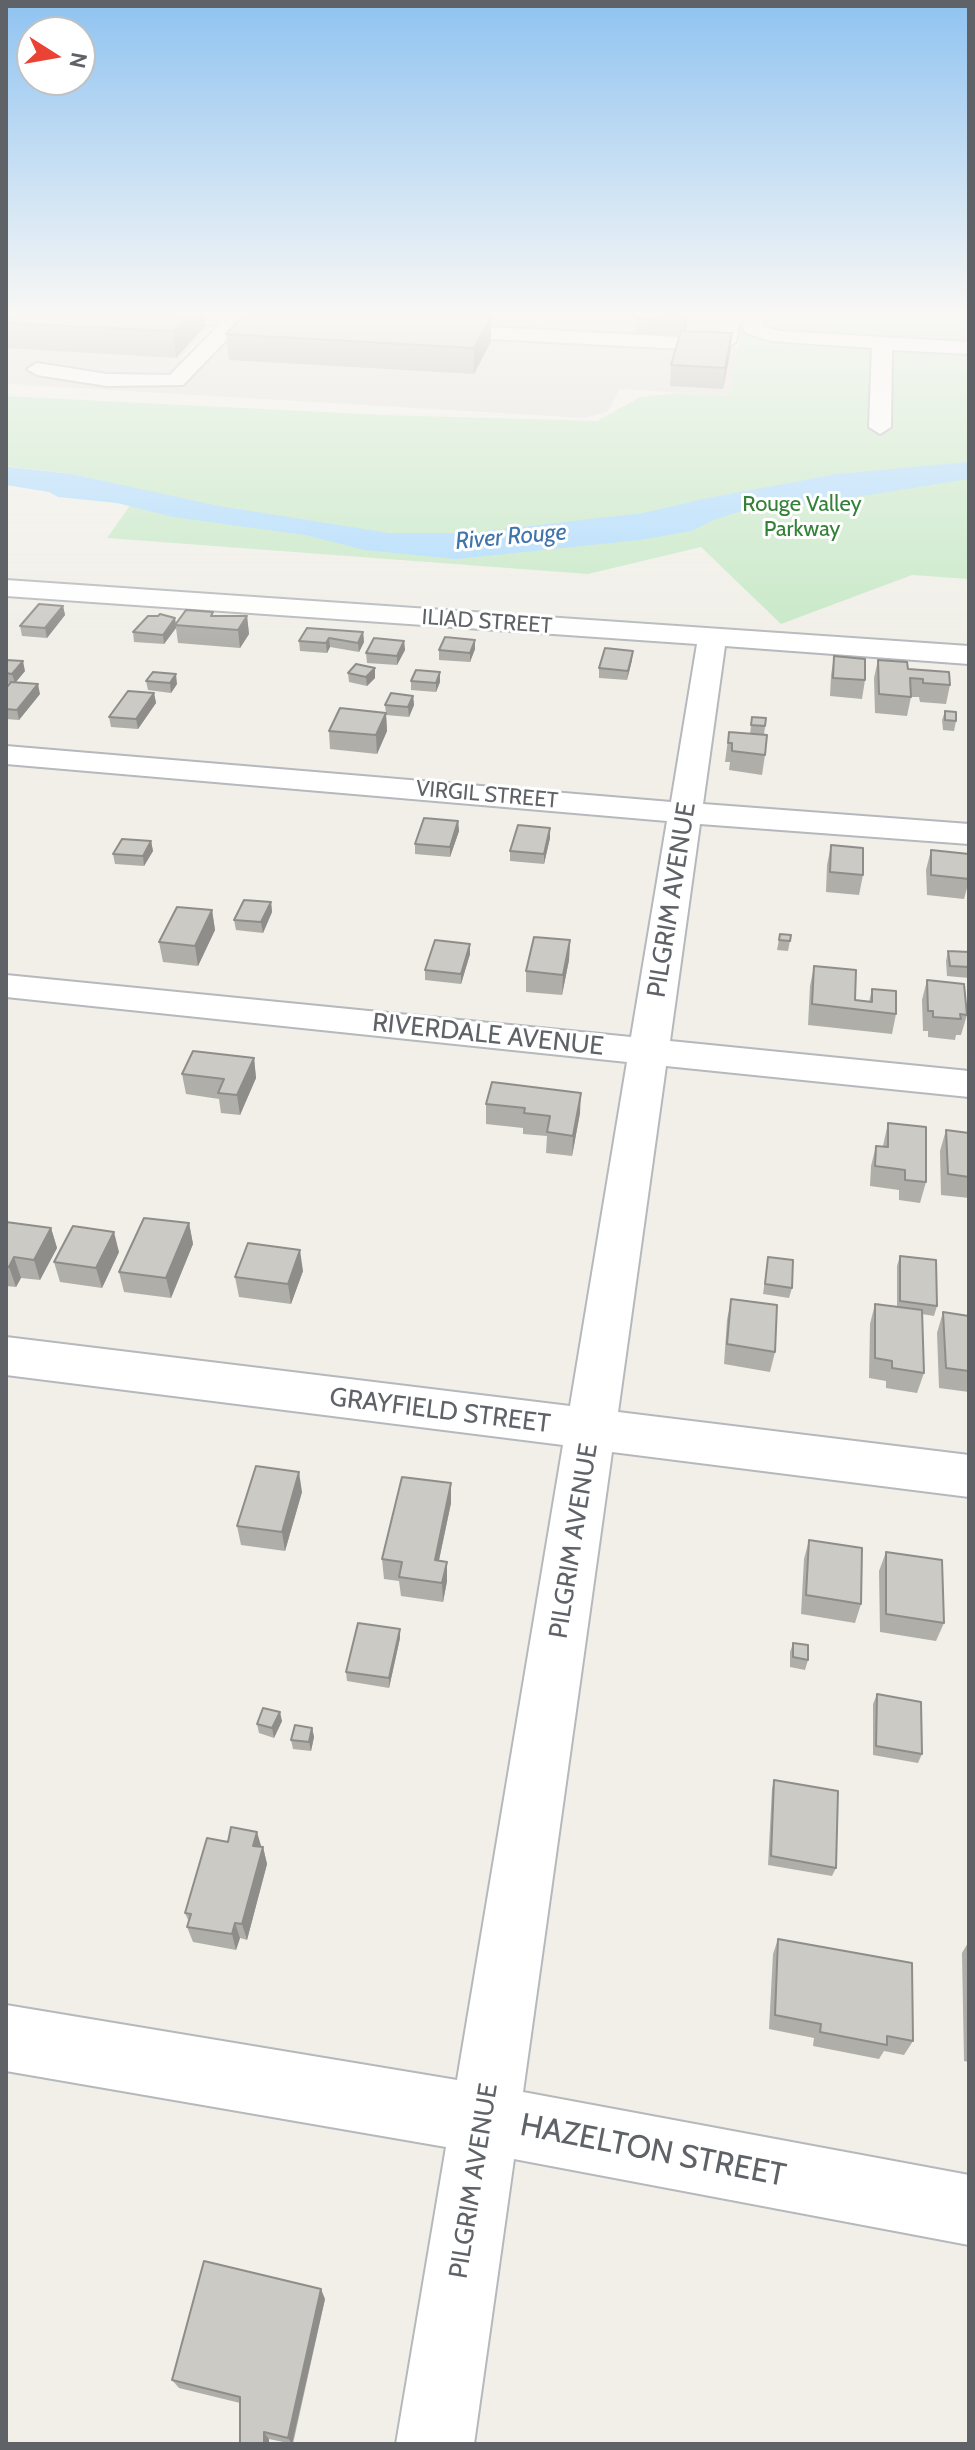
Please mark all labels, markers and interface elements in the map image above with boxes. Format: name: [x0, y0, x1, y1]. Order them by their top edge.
north arrow: [16, 16, 96, 96]
text: N: [63, 50, 93, 71]
park label: Rouge Valley Parkway: [742, 492, 862, 544]
water label: River Rouge: [454, 518, 568, 556]
street label: ILIAD STREET: [421, 604, 553, 640]
street label: VIRGIL STREET: [415, 776, 559, 814]
street label: PILGRIM AVENUE: [641, 800, 703, 1000]
street label: RIVERDALE AVENUE: [371, 1007, 605, 1063]
street label: GRAYFIELD STREET: [328, 1382, 552, 1440]
street label: PILGRIM AVENUE: [543, 1441, 605, 1641]
street label: PILGRIM AVENUE: [443, 2081, 505, 2281]
street label: HAZELTON STREET: [517, 2106, 789, 2196]

